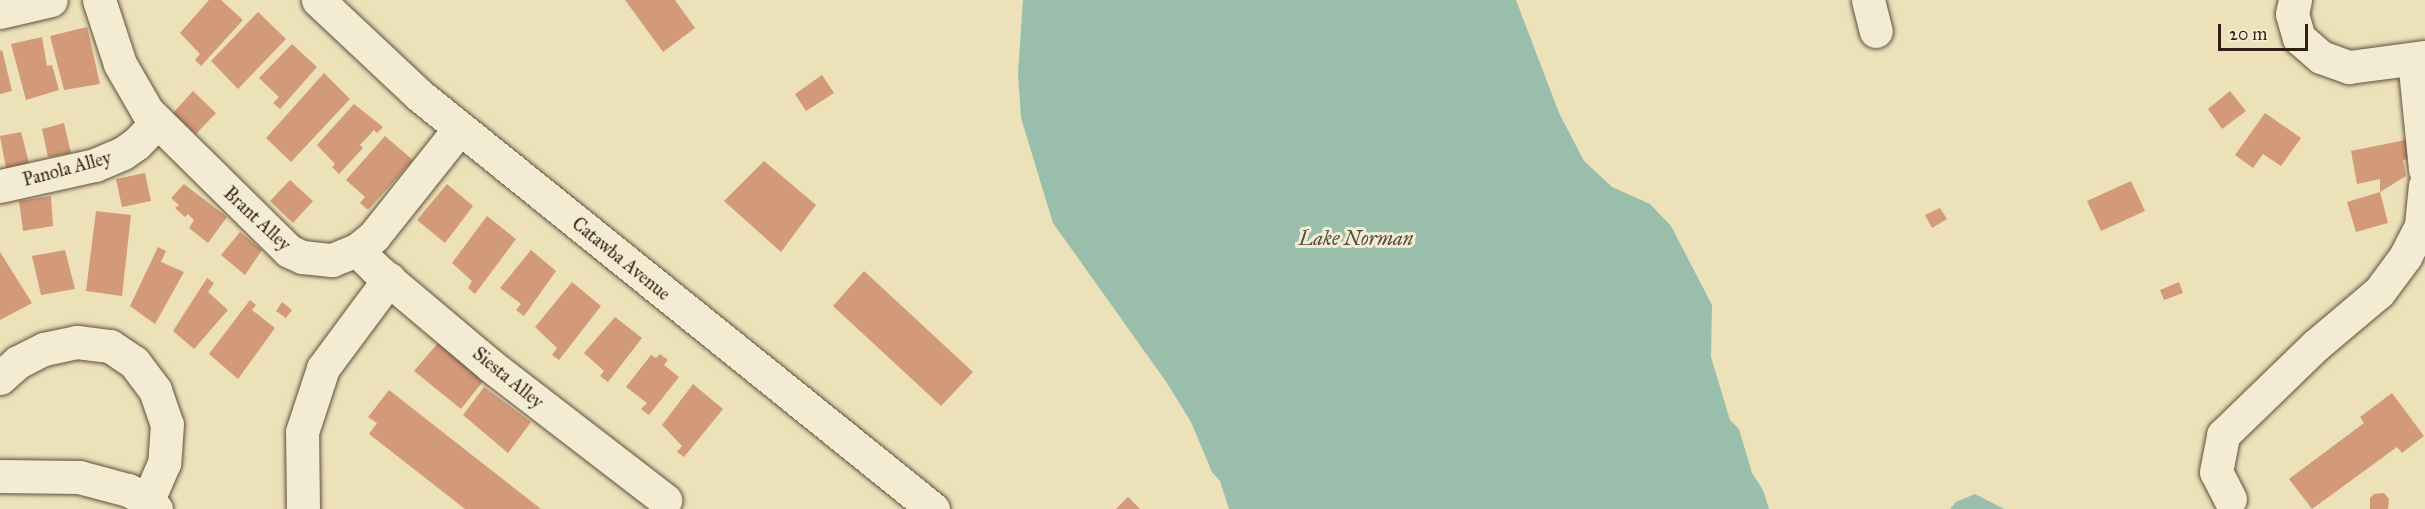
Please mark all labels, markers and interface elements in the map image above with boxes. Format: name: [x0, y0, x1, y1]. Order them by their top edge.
scale bar: [2221, 12, 2311, 50]
text: 20 m: [2229, 23, 2267, 45]
street label: Panola Alley: [21, 147, 113, 191]
street label: Brant Alley: [219, 183, 295, 255]
street label: Catawba Avenue: [568, 213, 674, 305]
water label: Lake Norman: [1299, 226, 1413, 250]
street label: Siesta Alley: [468, 343, 548, 413]

